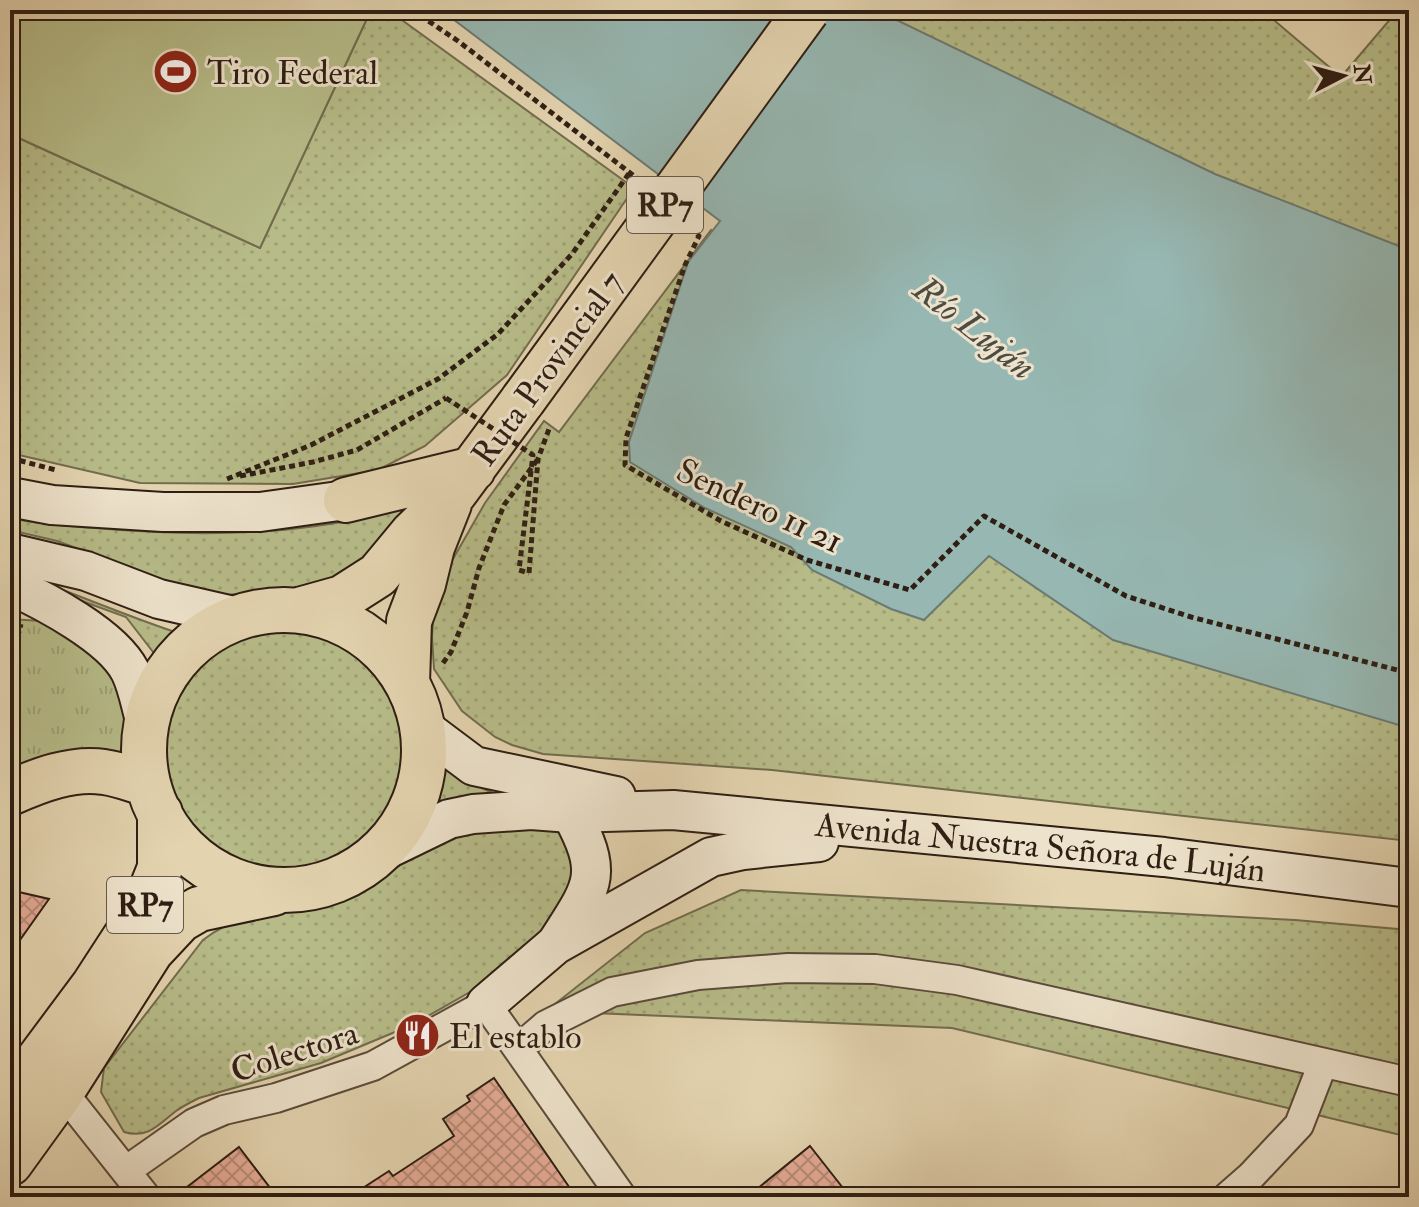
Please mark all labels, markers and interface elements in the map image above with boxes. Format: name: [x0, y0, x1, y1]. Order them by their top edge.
north arrow: [1303, 36, 1383, 116]
sports icon: Tiro Federal: [152, 48, 200, 96]
place label: Tiro Federal: [207, 52, 378, 95]
text: N: [1347, 62, 1377, 86]
road number: RP7: [627, 177, 703, 233]
street label: Ruta Provincial 7: [463, 262, 634, 475]
water label: Río Luján: [904, 266, 1044, 390]
street label: Sendero 11 21: [669, 449, 849, 564]
street label: Avenida Nuestra Señora de Luján: [812, 804, 1268, 893]
road number: RP7: [107, 877, 183, 933]
street label: Colectora: [225, 1011, 365, 1093]
restaurant icon: El establo: [394, 1012, 442, 1060]
place label: El establo: [449, 1016, 582, 1059]

